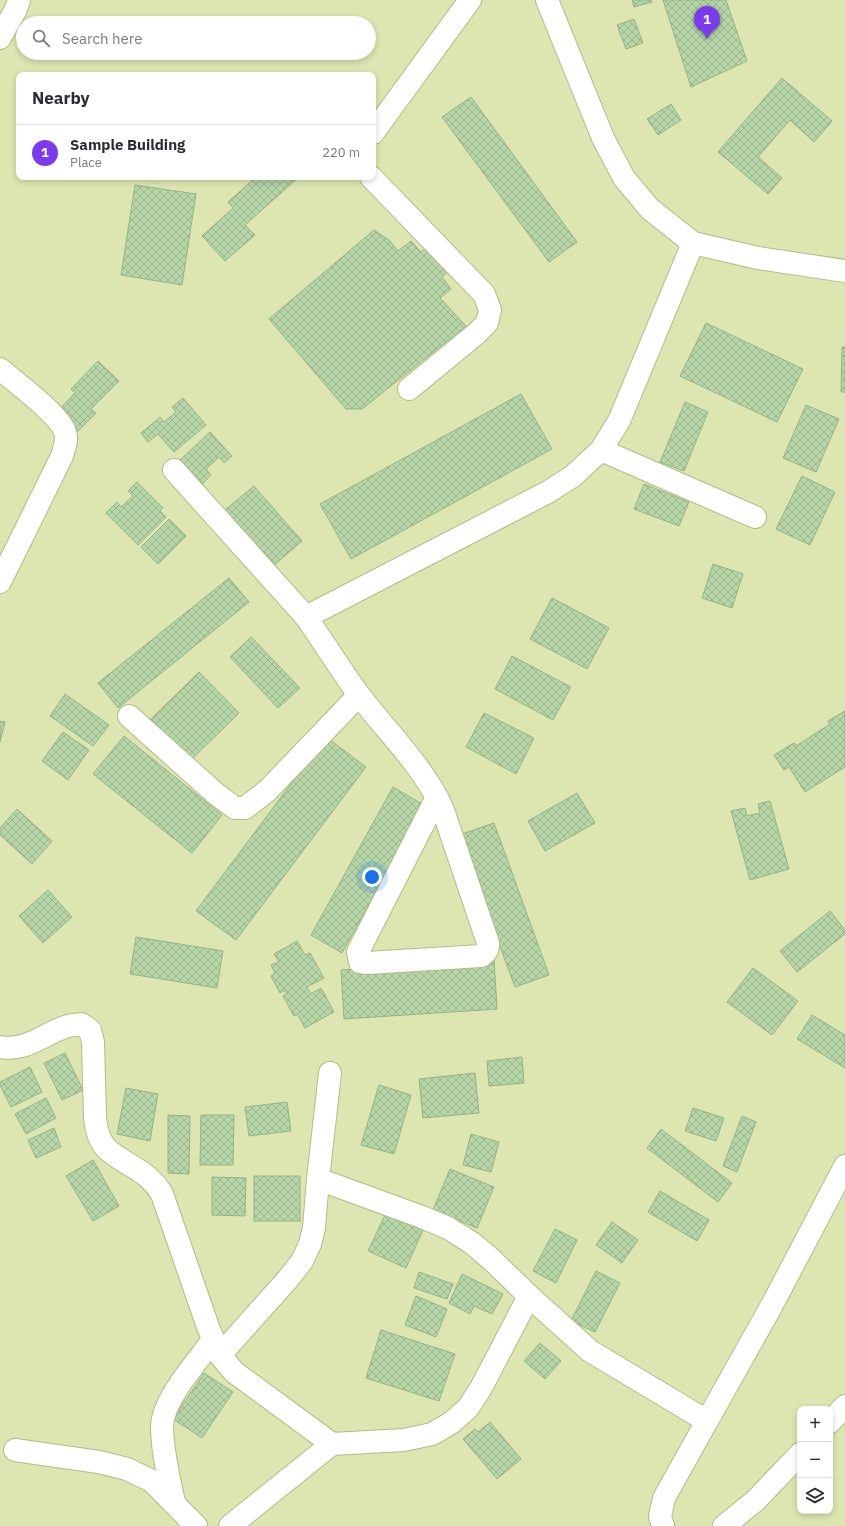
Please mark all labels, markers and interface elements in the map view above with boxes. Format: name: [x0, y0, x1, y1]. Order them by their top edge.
pin: 1: [694, 6, 720, 39]
search box: [16, 16, 376, 60]
icon: search: [30, 27, 52, 49]
text: Search here: [62, 29, 142, 48]
text: Nearby: [32, 87, 90, 109]
text: Sample Building: [70, 135, 185, 154]
text: 1: [41, 144, 49, 161]
text: 220 m: [322, 144, 360, 161]
text: Place: [70, 154, 102, 171]
your location: [362, 867, 382, 887]
map controls: [797, 1406, 833, 1514]
button: +: [797, 1406, 833, 1442]
button: −: [797, 1442, 833, 1478]
button: layers: [797, 1478, 833, 1514]

